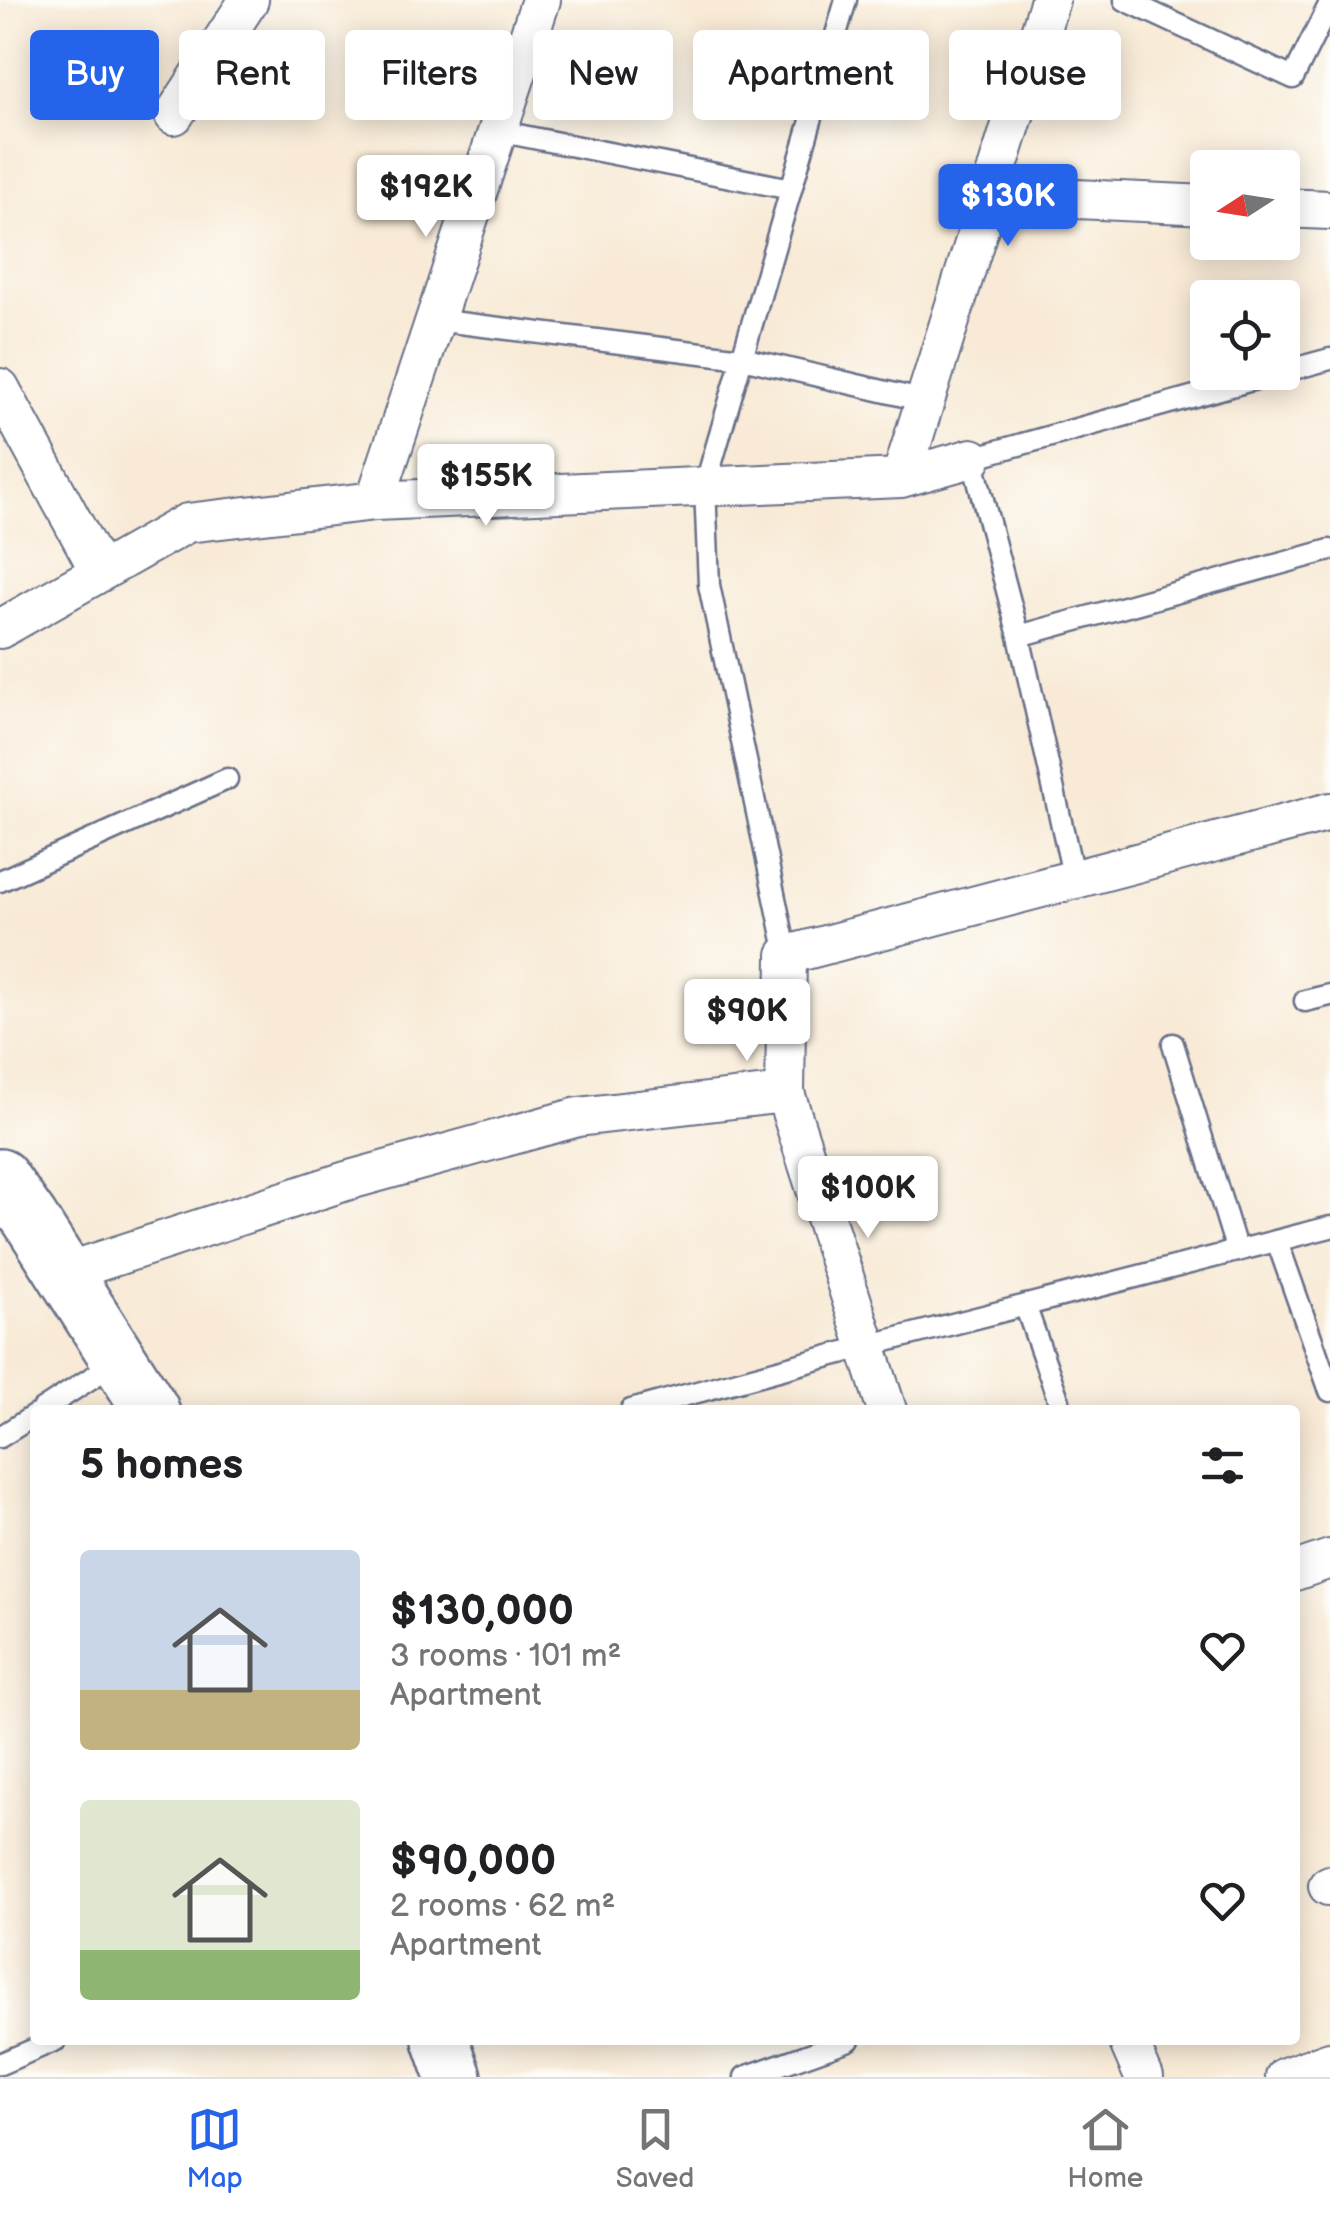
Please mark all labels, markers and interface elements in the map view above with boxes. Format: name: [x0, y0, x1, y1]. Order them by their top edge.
chip: Buy: [30, 30, 159, 120]
chip: Rent: [179, 30, 325, 120]
chip: Filters: [345, 30, 513, 120]
chip: New: [533, 30, 673, 120]
chip: Apartment: [693, 30, 929, 120]
chip: House: [949, 30, 1121, 120]
north arrow: [1190, 150, 1300, 260]
map controls: [1190, 150, 1300, 390]
pin: $192K: [356, 155, 496, 240]
pin: $130K: [938, 164, 1078, 249]
text: $192K: [379, 168, 473, 207]
text: $130K: [961, 177, 1055, 216]
button: locate: [1190, 280, 1300, 390]
pin: $155K: [416, 444, 556, 529]
text: $155K: [439, 457, 533, 496]
pin: $90K: [688, 979, 806, 1064]
text: $90K: [706, 992, 788, 1031]
pin: $100K: [798, 1156, 938, 1241]
text: $100K: [820, 1169, 916, 1208]
icon: filters: [1195, 1438, 1250, 1493]
text: 5 homes: [80, 1440, 243, 1491]
text: $130,000: [390, 1586, 574, 1637]
icon: home: [160, 1590, 280, 1710]
icon: heart: [1195, 1623, 1250, 1678]
text: 3 rooms · 101 m²: [390, 1637, 621, 1676]
text: Apartment: [390, 1676, 541, 1715]
text: $90,000: [390, 1836, 556, 1887]
icon: home: [160, 1840, 280, 1960]
icon: heart: [1195, 1873, 1250, 1928]
text: 2 rooms · 62 m²: [390, 1887, 615, 1926]
text: Apartment: [390, 1926, 541, 1965]
tab: Map: [187, 2102, 243, 2195]
tab: Saved: [616, 2102, 694, 2195]
tab: Home: [1067, 2102, 1143, 2195]

